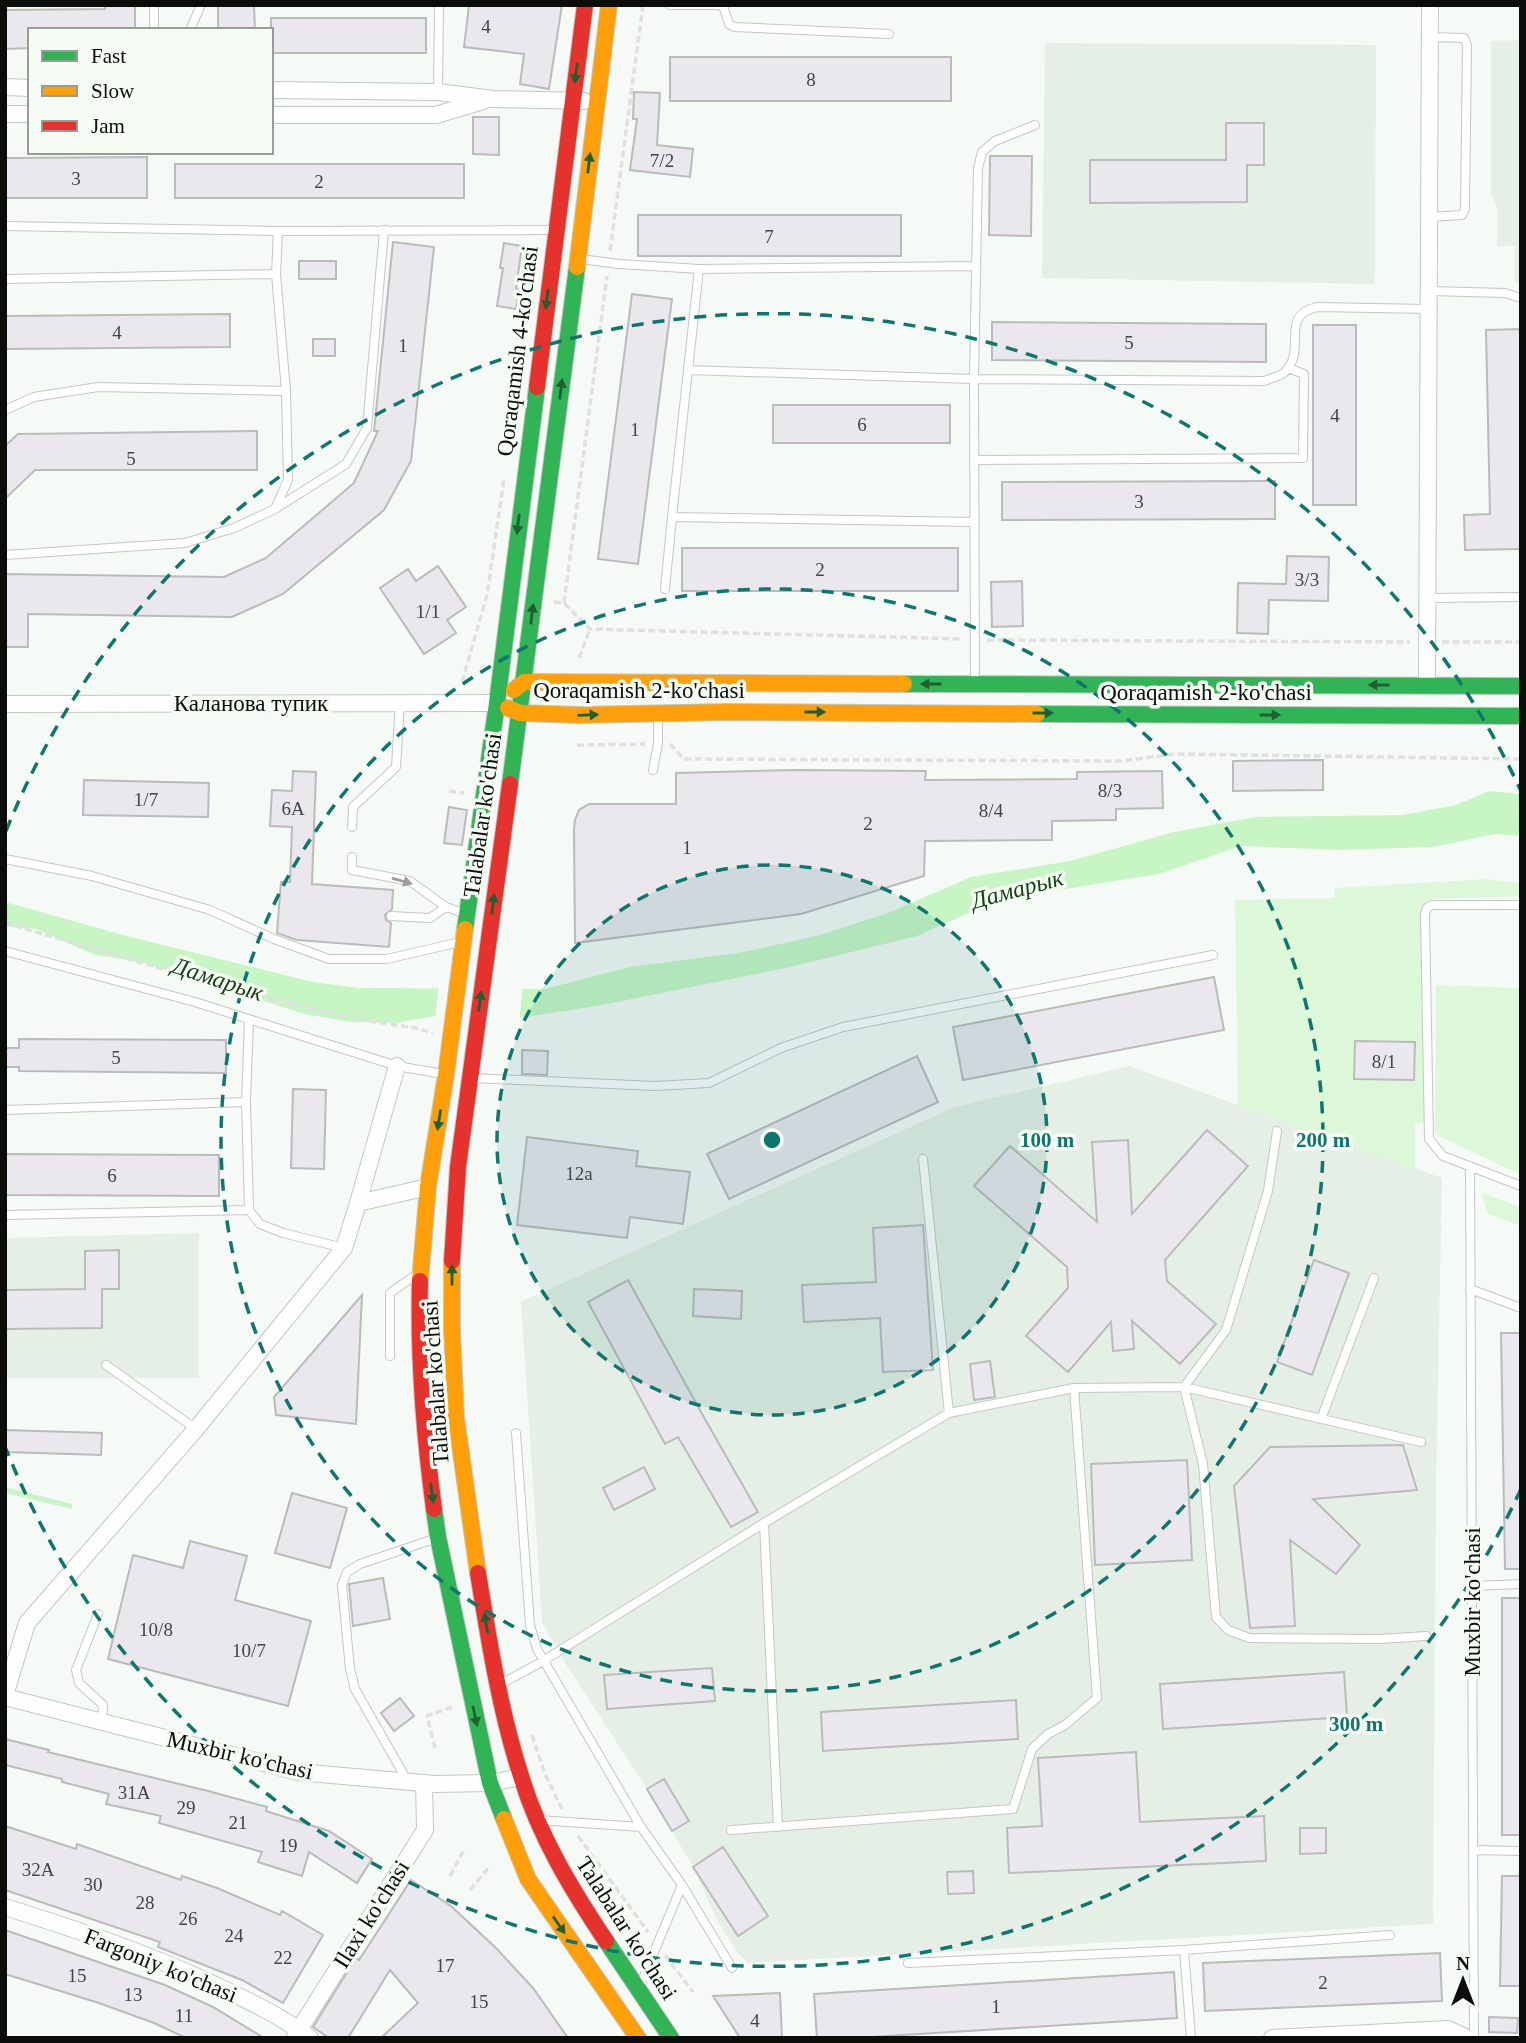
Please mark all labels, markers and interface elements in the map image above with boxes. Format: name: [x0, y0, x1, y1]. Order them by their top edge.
house number: 4: [481, 16, 491, 37]
legend: [28, 28, 273, 154]
text: Fast: [91, 44, 126, 68]
one-way arrow: [571, 62, 582, 84]
house number: 8: [806, 69, 816, 90]
text: Slow: [91, 79, 135, 103]
text: Jam: [91, 114, 125, 138]
house number: 7/2: [650, 150, 674, 171]
one-way arrow: [584, 152, 595, 174]
house number: 3: [71, 168, 81, 189]
house number: 2: [314, 171, 324, 192]
house number: 7: [764, 226, 774, 247]
street label: Qoraqamish 4-ko'chasi: [492, 244, 543, 458]
one-way arrow: [542, 288, 553, 310]
house number: 4: [112, 322, 122, 343]
house number: 5: [1124, 332, 1134, 353]
house number: 1: [398, 335, 408, 356]
one-way arrow: [556, 377, 567, 399]
house number: 4: [1330, 405, 1340, 426]
house number: 6: [857, 414, 867, 435]
house number: 1: [630, 419, 640, 440]
house number: 5: [126, 448, 136, 469]
house number: 3: [1134, 491, 1144, 512]
one-way arrow: [512, 513, 523, 535]
house number: 2: [815, 559, 825, 580]
house number: 3/3: [1295, 569, 1319, 590]
house number: 1/1: [416, 601, 440, 622]
one-way arrow: [527, 603, 538, 625]
street label: Qoraqamish 2-ko'chasi: [533, 678, 745, 703]
one-way arrow: [920, 678, 942, 690]
one-way arrow: [1368, 679, 1390, 691]
street label: Qoraqamish 2-ko'chasi: [1100, 680, 1312, 705]
street label: Каланова тупик: [174, 691, 329, 716]
one-way arrow: [805, 706, 827, 718]
one-way arrow: [1032, 707, 1054, 719]
one-way arrow: [577, 709, 599, 720]
one-way arrow: [1260, 709, 1282, 721]
street label: Talabalar ko'chasi: [459, 731, 506, 899]
house number: 8/3: [1098, 780, 1122, 801]
house number: 1/7: [134, 789, 158, 810]
house number: 6А: [281, 798, 305, 819]
house number: 8/4: [979, 800, 1004, 821]
house number: 2: [863, 813, 873, 834]
house number: 1: [682, 837, 692, 858]
water label: Дамарык: [966, 864, 1067, 914]
one-way arrow: [392, 876, 414, 887]
one-way arrow: [487, 892, 498, 914]
water label: Дамарык: [167, 951, 267, 1006]
one-way arrow: [475, 990, 486, 1012]
house number: 5: [111, 1047, 121, 1068]
house number: 8/1: [1372, 1051, 1396, 1072]
one-way arrow: [433, 1109, 444, 1131]
centre of rings: [760, 1128, 784, 1152]
text: 100 m: [1020, 1128, 1075, 1152]
text: 200 m: [1296, 1128, 1351, 1152]
house number: 12a: [565, 1163, 593, 1184]
house number: 6: [107, 1165, 117, 1186]
one-way arrow: [446, 1264, 458, 1286]
street label: Talabalar ko'chasi: [417, 1300, 454, 1466]
one-way arrow: [427, 1482, 438, 1504]
street label: Muxbir ko'chasi: [1460, 1527, 1485, 1677]
one-way arrow: [481, 1612, 492, 1634]
house number: 10/8: [139, 1619, 173, 1640]
house number: 10/7: [232, 1640, 266, 1661]
one-way arrow: [470, 1705, 481, 1727]
text: 300 m: [1329, 1712, 1384, 1736]
street label: Muxbir ko'chasi: [164, 1727, 315, 1784]
house number: 31A: [118, 1782, 151, 1803]
house number: 29: [177, 1797, 196, 1818]
house number: 21: [229, 1812, 248, 1833]
house number: 19: [279, 1835, 298, 1856]
street label: Talabalar ko'chasi: [571, 1852, 682, 2004]
street label: Ilaxi ko'chasi: [328, 1856, 414, 1973]
house number: 32A: [22, 1859, 55, 1880]
house number: 30: [84, 1874, 103, 1895]
house number: 28: [136, 1892, 155, 1913]
house number: 26: [179, 1908, 198, 1929]
one-way arrow: [552, 1916, 566, 1934]
street label: Fargoniy ko'chasi: [81, 1923, 241, 2008]
house number: 24: [225, 1925, 244, 1946]
north arrow: [1428, 1945, 1498, 2015]
house number: 22: [274, 1947, 293, 1968]
text: N: [1456, 1953, 1470, 1974]
house number: 17: [436, 1955, 455, 1976]
house number: 15: [68, 1965, 87, 1986]
house number: 2: [1318, 1972, 1328, 1993]
house number: 13: [124, 1984, 143, 2005]
house number: 15: [470, 1991, 489, 2012]
house number: 1: [991, 1996, 1001, 2017]
house number: 11: [175, 2005, 193, 2026]
house number: 4: [750, 2010, 760, 2031]

